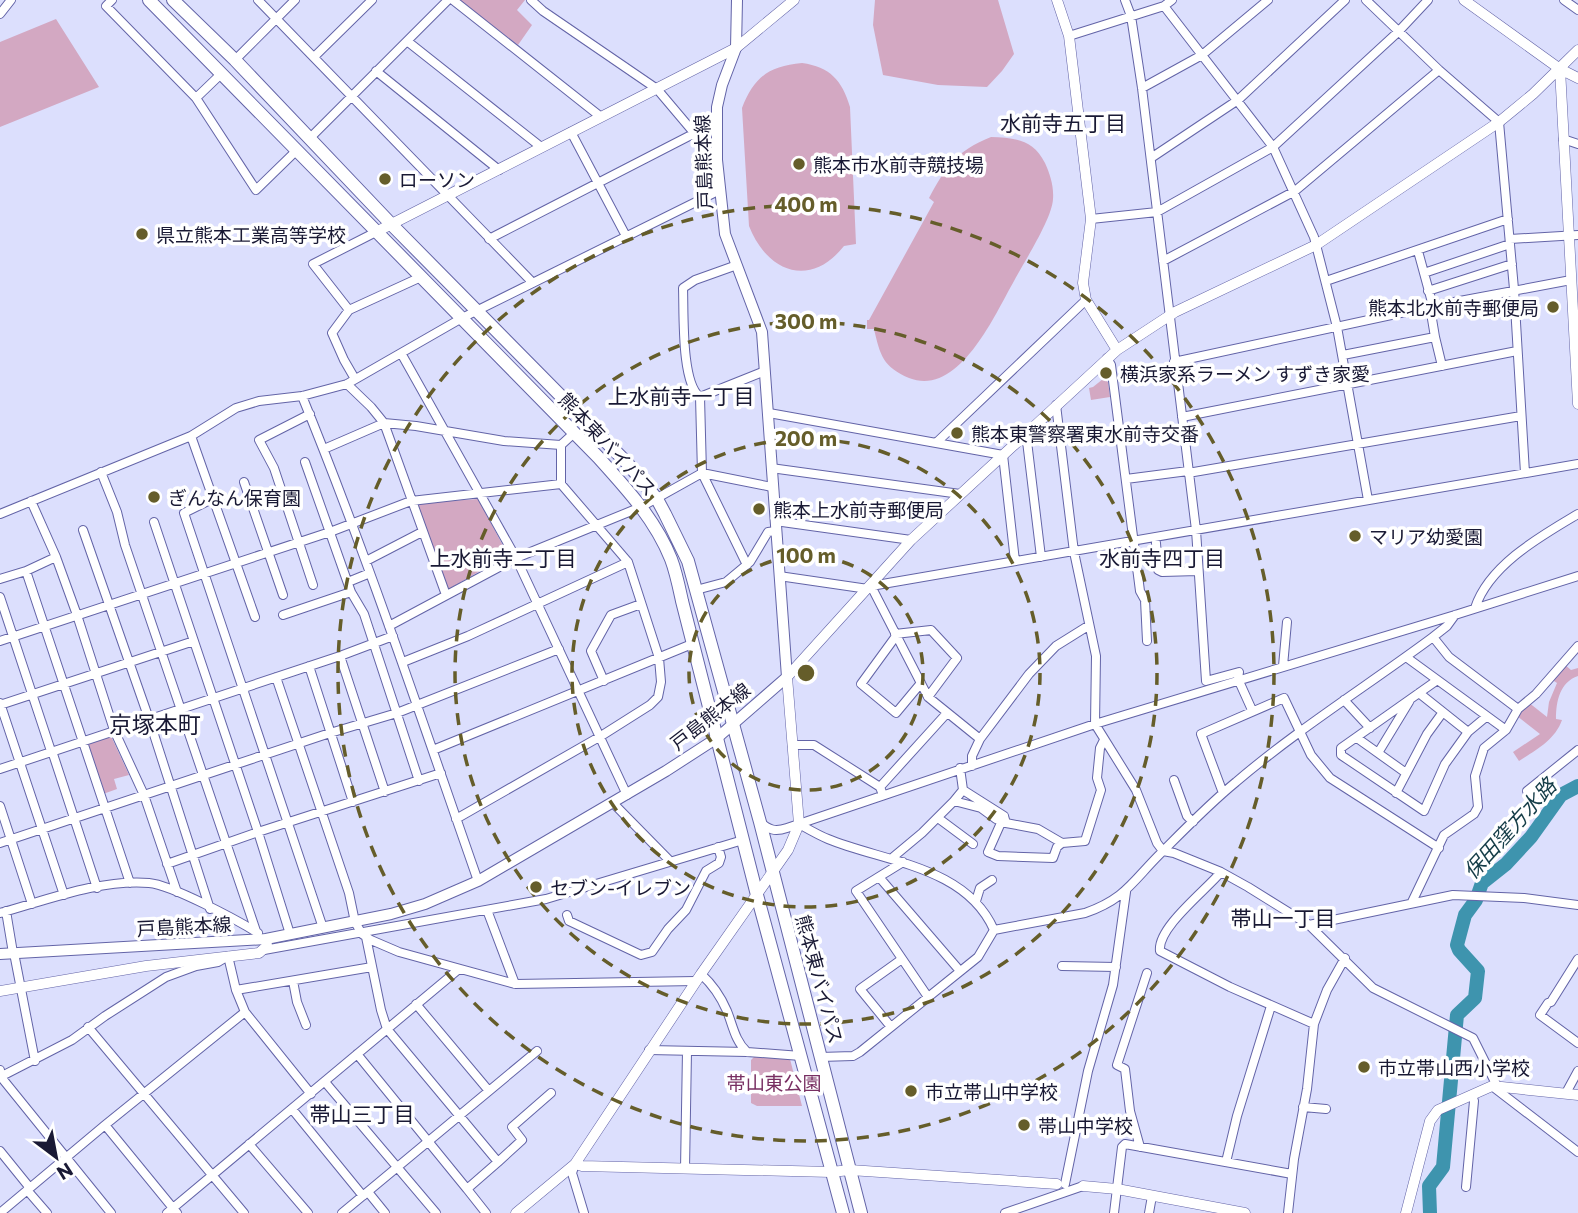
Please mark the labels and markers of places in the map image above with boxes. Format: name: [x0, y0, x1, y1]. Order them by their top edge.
place label: 熊本市水前寺競技場: [813, 153, 984, 176]
marker: 熊本市水前寺競技場: [791, 156, 807, 172]
place label: ローソン: [399, 168, 475, 191]
marker: ローソン: [377, 171, 393, 187]
place label: 県立熊本工業高等学校: [156, 223, 346, 246]
marker: 県立熊本工業高等学校: [134, 226, 150, 242]
place label: 熊本北水前寺郵便局: [1368, 296, 1539, 319]
marker: 熊本北水前寺郵便局: [1545, 299, 1561, 315]
place label: 横浜家系ラーメン すずき家愛: [1120, 362, 1370, 385]
marker: 横浜家系ラーメン すずき家愛: [1098, 365, 1114, 381]
place label: 熊本東警察署東水前寺交番: [971, 422, 1199, 445]
marker: 熊本東警察署東水前寺交番: [949, 425, 965, 441]
place label: ぎんなん保育園: [168, 486, 301, 509]
marker: ぎんなん保育園: [146, 489, 162, 505]
place label: 熊本上水前寺郵便局: [773, 498, 944, 521]
marker: 熊本上水前寺郵便局: [751, 501, 767, 517]
place label: マリア幼愛園: [1369, 525, 1483, 548]
marker: マリア幼愛園: [1347, 528, 1363, 544]
centre of rings: [794, 661, 818, 685]
place label: セブン-イレブン: [550, 876, 691, 899]
marker: セブン-イレブン: [528, 879, 544, 895]
place label: 市立帯山西小学校: [1378, 1056, 1530, 1079]
marker: 市立帯山西小学校: [1356, 1059, 1372, 1075]
place label: 市立帯山中学校: [925, 1080, 1058, 1103]
marker: 市立帯山中学校: [903, 1083, 919, 1099]
place label: 帯山中学校: [1038, 1114, 1133, 1137]
marker: 帯山中学校: [1016, 1117, 1032, 1133]

